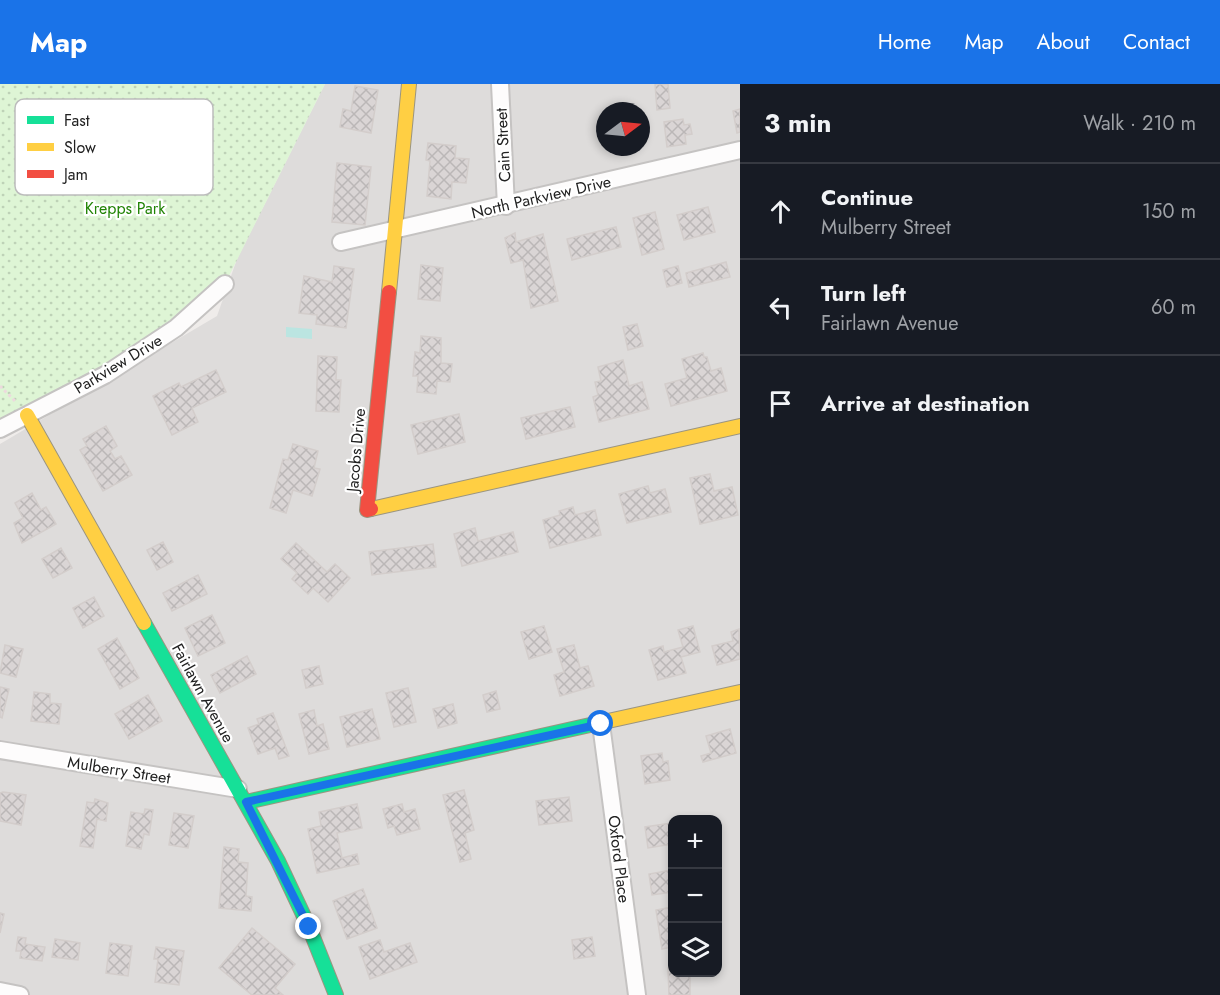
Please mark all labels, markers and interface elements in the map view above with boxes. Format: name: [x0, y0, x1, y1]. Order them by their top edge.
text: Map: [30, 22, 87, 63]
text: Home: [878, 27, 931, 57]
text: Map: [964, 27, 1004, 57]
text: About: [1037, 27, 1090, 57]
text: Contact: [1123, 27, 1190, 57]
legend: [15, 99, 213, 195]
north arrow: [596, 102, 650, 156]
text: 3 min: [764, 104, 831, 142]
street label: Cain Street: [490, 107, 516, 183]
text: Fast: [64, 109, 90, 132]
text: Walk · 210 m: [1083, 109, 1196, 138]
text: Slow: [64, 136, 96, 159]
text: Jam: [62, 163, 88, 186]
street label: North Parkview Drive: [469, 170, 613, 224]
text: Continue: [821, 181, 913, 213]
icon: ahead: [764, 195, 797, 228]
park label: Krepps Park: [85, 197, 166, 220]
text: 150 m: [1142, 197, 1196, 226]
text: Mulberry Street: [821, 213, 951, 242]
text: Turn left: [821, 277, 906, 309]
icon: left: [764, 291, 797, 324]
text: 60 m: [1151, 293, 1196, 322]
text: Fairlawn Avenue: [821, 309, 959, 338]
street label: Parkview Drive: [70, 329, 166, 399]
icon: arrive: [764, 387, 797, 420]
text: Arrive at destination: [821, 387, 1030, 419]
street label: Jacobs Drive: [341, 407, 371, 495]
street label: Fairlawn Avenue: [166, 639, 240, 747]
route start: [587, 710, 613, 736]
street label: Mulberry Street: [66, 751, 172, 790]
street label: Oxford Place: [602, 814, 636, 904]
map controls: [668, 815, 722, 977]
button: +: [668, 815, 722, 869]
button: −: [668, 869, 722, 923]
route end: [295, 913, 321, 939]
button: layers: [668, 923, 722, 977]

